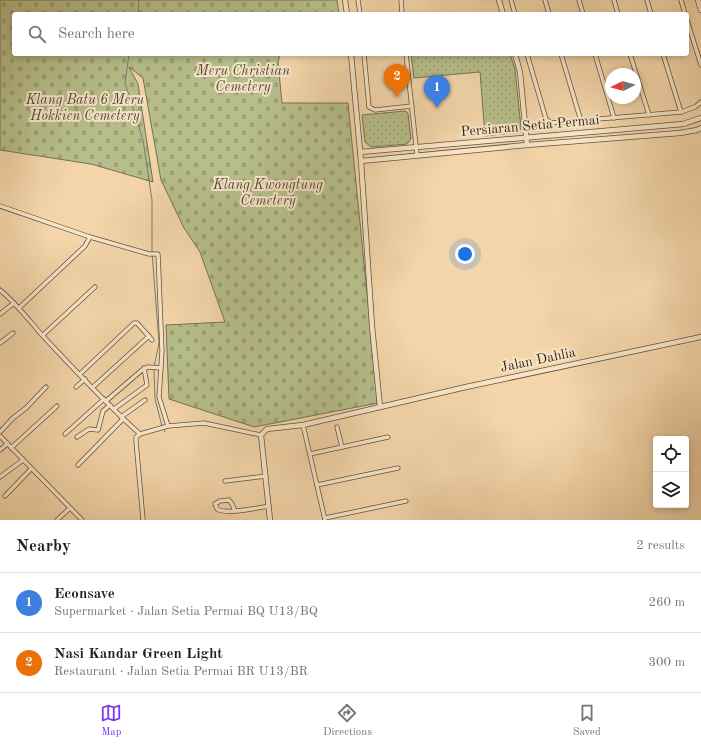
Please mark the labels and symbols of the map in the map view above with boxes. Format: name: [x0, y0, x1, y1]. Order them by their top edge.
park label: Meru Christian Cemetery: [195, 64, 290, 95]
pin: 2: [384, 64, 410, 97]
north arrow: [605, 68, 641, 104]
pin: 1: [424, 75, 450, 108]
park label: Klang Batu 6 Meru Hokkien Cemetery: [25, 93, 144, 124]
street label: Persiaran Setia Permai: [460, 113, 600, 139]
park label: Klang Kwongtung Cemetery: [212, 178, 323, 209]
your location: [455, 244, 475, 264]
street label: Jalan Dahlia: [499, 345, 577, 375]

